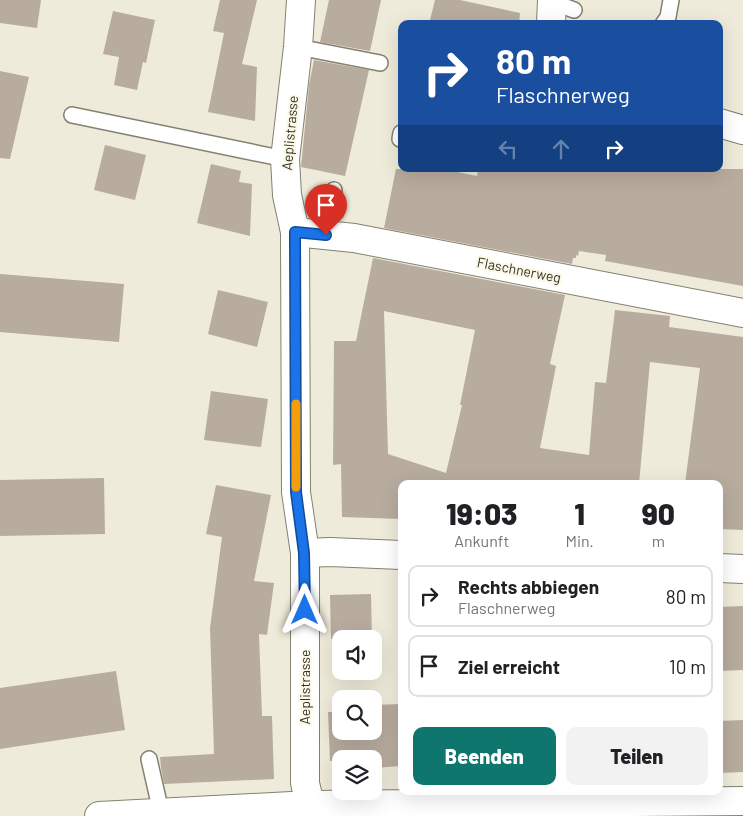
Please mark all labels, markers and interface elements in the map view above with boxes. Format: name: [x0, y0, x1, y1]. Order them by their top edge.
text: 80 m: [496, 39, 571, 81]
icon: right: [413, 40, 478, 105]
text: Flaschnerweg: [496, 81, 630, 107]
street label: Aeplistrasse: [278, 95, 301, 171]
icon: left: [494, 135, 522, 163]
icon: ahead: [547, 135, 575, 163]
icon: right: [600, 135, 628, 163]
pin: [305, 184, 347, 235]
icon: arrive: [312, 191, 340, 219]
street label: Flaschnerweg: [476, 253, 562, 286]
text: 19:03: [446, 495, 517, 531]
text: 1: [574, 495, 585, 531]
text: 90: [642, 495, 675, 531]
text: Ankunft: [454, 531, 509, 550]
text: Min.: [566, 531, 594, 550]
text: m: [652, 531, 665, 550]
text: Rechts abbiegen: [458, 575, 599, 598]
icon: right: [415, 582, 443, 610]
position arrow: [278, 583, 330, 635]
text: 80 m: [666, 585, 706, 608]
text: Flaschnerweg: [458, 598, 555, 617]
map controls: [332, 630, 382, 800]
button: sound: [332, 630, 382, 680]
street label: Aeplistrasse: [296, 649, 313, 725]
icon: arrive: [415, 652, 443, 680]
text: Ziel erreicht: [458, 655, 560, 678]
text: 10 m: [669, 655, 706, 678]
button: search: [332, 690, 382, 740]
button: Beenden: [413, 727, 556, 785]
button: Teilen: [566, 727, 708, 785]
button: layers: [332, 750, 382, 800]

